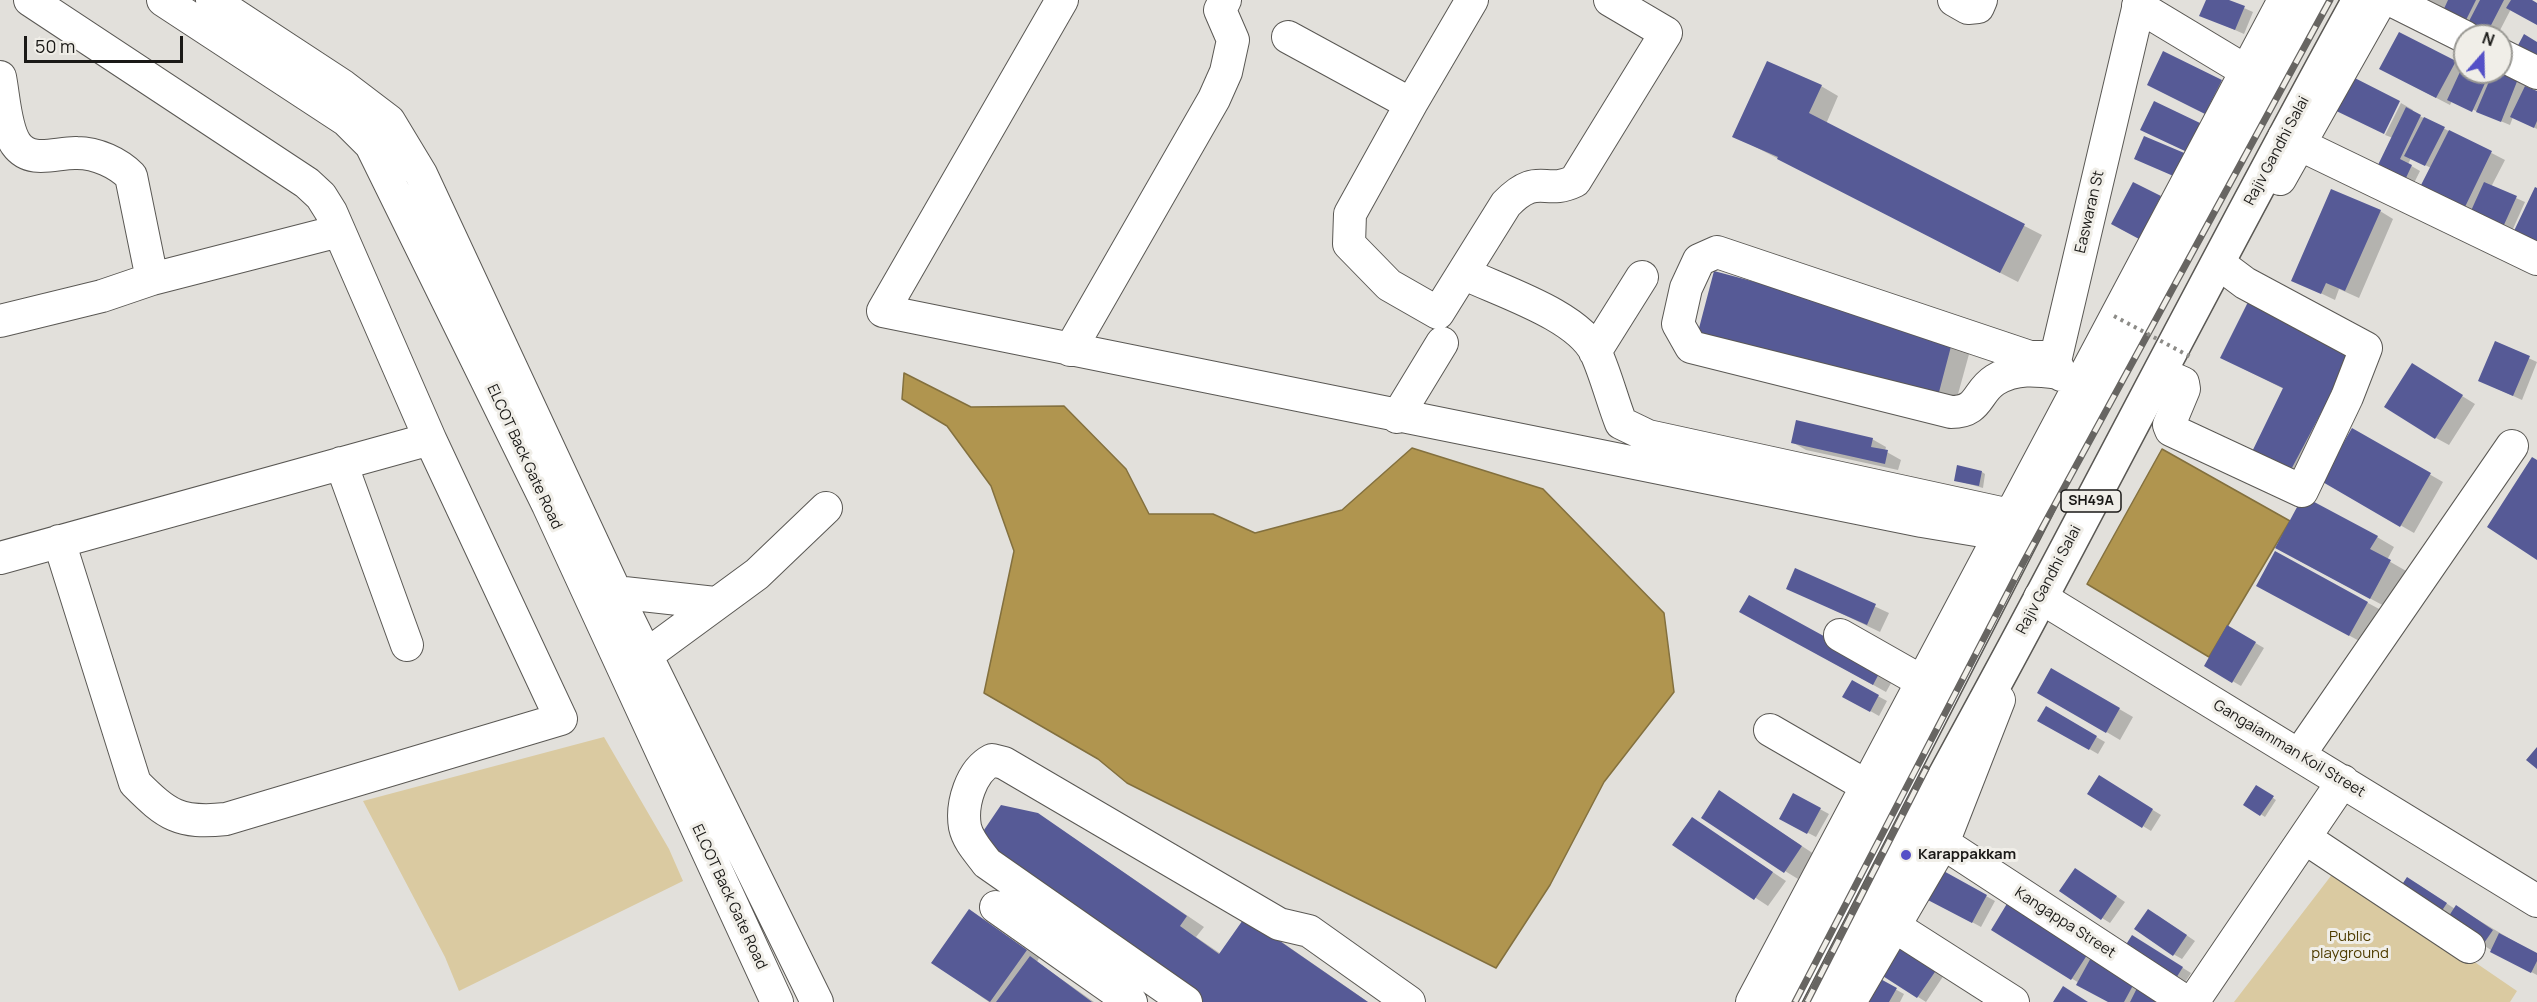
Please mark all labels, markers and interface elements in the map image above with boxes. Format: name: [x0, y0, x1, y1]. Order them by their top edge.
scale bar: [27, 24, 186, 62]
north arrow: [2453, 24, 2513, 84]
text: N: [2479, 27, 2498, 51]
text: 50 m: [35, 34, 75, 58]
street label: Rajiv Gandhi Salai: [2241, 94, 2313, 208]
street label: Easwaran St: [2072, 169, 2108, 255]
street label: ELCOT Back Gate Road: [483, 382, 565, 532]
road number: SH49A: [2061, 490, 2121, 512]
street label: Rajiv Gandhi Salai: [2013, 523, 2085, 637]
street label: Gangaiamman Koil Street: [2210, 697, 2368, 801]
street label: ELCOT Back Gate Road: [688, 822, 770, 972]
place label: Karappakkam: [1918, 846, 2016, 864]
marker: Karappakkam: [1899, 848, 1913, 862]
street label: Kangappa Street: [2011, 884, 2119, 962]
park label: Public playground: [2311, 928, 2389, 963]

